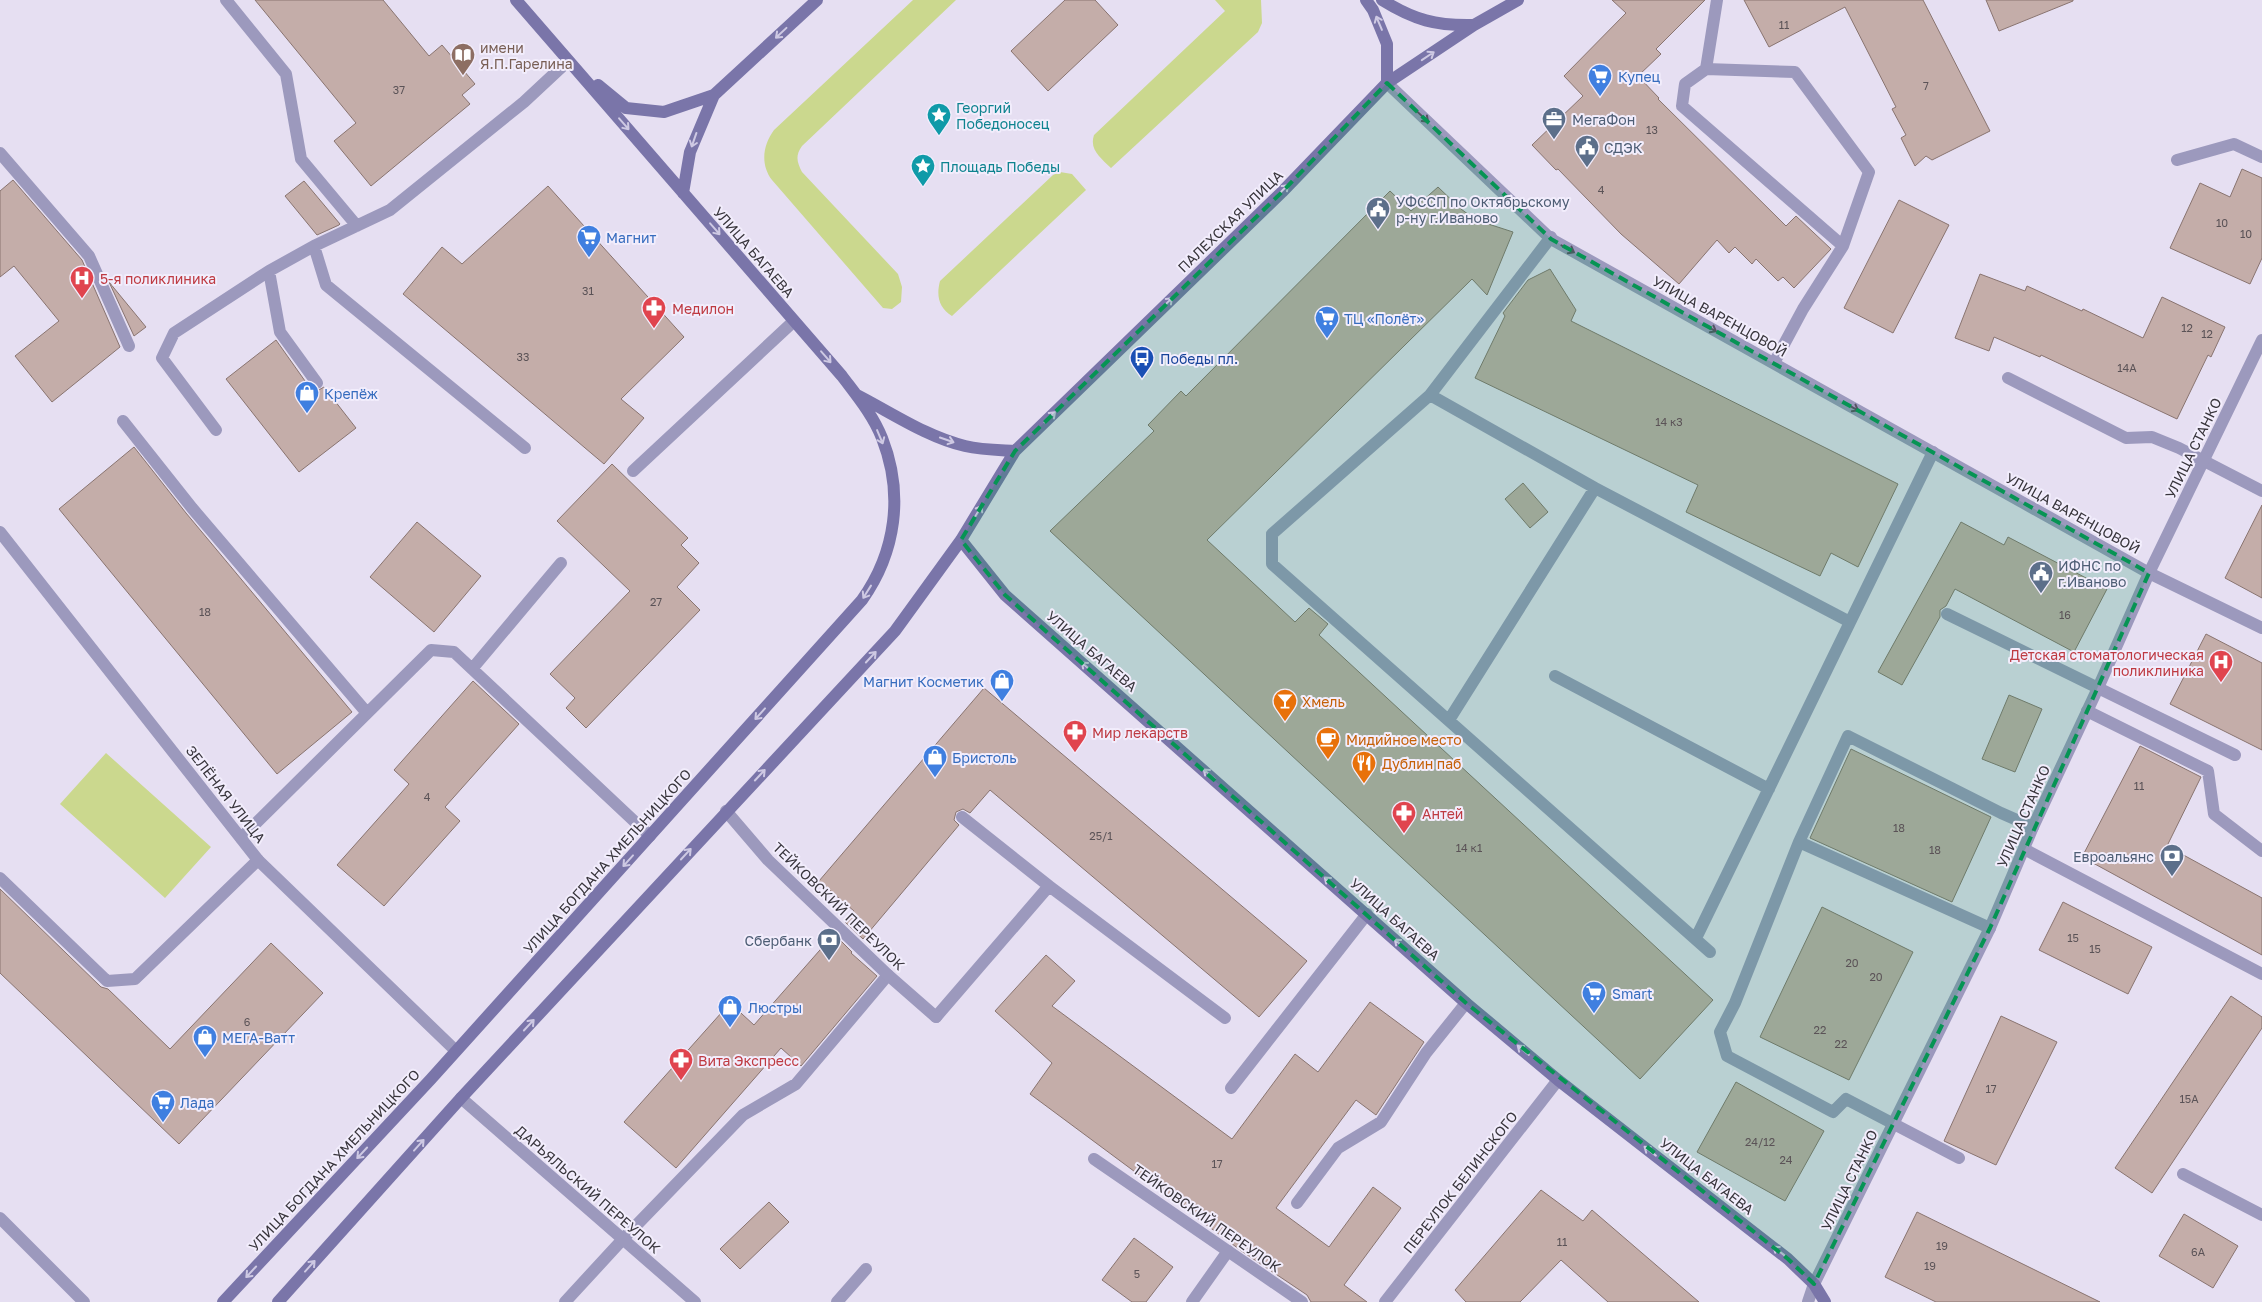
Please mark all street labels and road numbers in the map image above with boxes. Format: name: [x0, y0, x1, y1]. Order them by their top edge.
street label: ПАЛЕХСКАЯ УЛИЦА: [1174, 166, 1286, 276]
street label: УЛИЦА БАГАЕВА: [710, 203, 798, 301]
street label: УЛИЦА ВАРЕНЦОВОЙ: [1650, 272, 1790, 360]
street label: УЛИЦА СТАНКО: [2161, 395, 2225, 501]
street label: УЛИЦА ВАРЕНЦОВОЙ: [2003, 469, 2143, 557]
street label: УЛИЦА БАГАЕВА: [1043, 607, 1141, 695]
street label: ЗЕЛЁНАЯ УЛИЦА: [183, 742, 270, 847]
street label: УЛИЦА СТАНКО: [1993, 762, 2053, 870]
street label: УЛИЦА БОГДАНА ХМЕЛЬНИЦКОГО: [520, 765, 694, 957]
street label: ТЕЙКОВСКИЙ ПЕРЕУЛОК: [770, 839, 909, 974]
street label: УЛИЦА БАГАЕВА: [1347, 874, 1444, 964]
street label: УЛИЦА БОГДАНА ХМЕЛЬНИЦКОГО: [245, 1066, 423, 1254]
street label: ПЕРЕУЛОК БЕЛИНСКОГО: [1399, 1108, 1521, 1256]
street label: ДАРЬЯЛЬСКИЙ ПЕРЕУЛОК: [512, 1121, 664, 1257]
street label: УЛИЦА СТАНКО: [1817, 1127, 1881, 1233]
street label: УЛИЦА БАГАЕВА: [1657, 1134, 1758, 1218]
street label: ТЕЙКОВСКИЙ ПЕРЕУЛОК: [1130, 1160, 1284, 1276]

